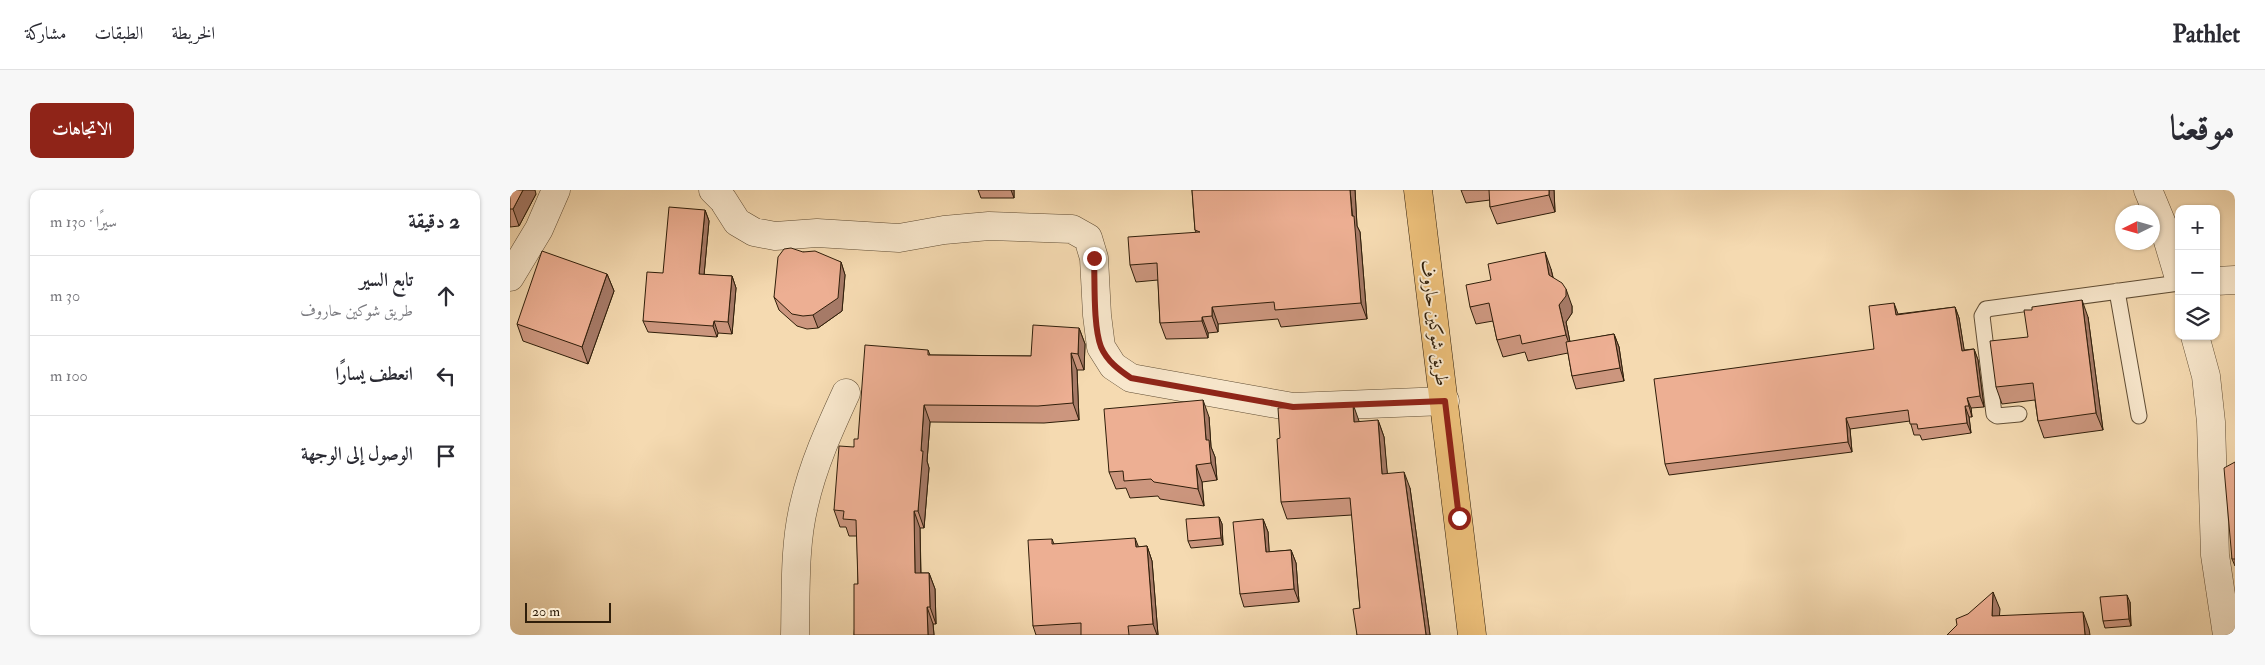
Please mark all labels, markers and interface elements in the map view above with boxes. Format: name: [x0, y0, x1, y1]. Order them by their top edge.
text: Pathlet: [2172, 19, 2240, 50]
text: مشاركة: [25, 22, 66, 45]
text: الطبقات: [94, 22, 143, 45]
text: الخريطة: [171, 22, 215, 45]
button: الاتجاهات: [30, 103, 134, 158]
text: موقعنا: [2170, 106, 2235, 150]
north arrow: [2115, 205, 2160, 250]
map controls: [2175, 205, 2220, 340]
button: +: [2175, 205, 2220, 250]
text: 2 دقيقة: [408, 208, 460, 235]
text: سيرًا · 130 m: [50, 212, 117, 232]
route end: [1083, 247, 1106, 270]
button: −: [2175, 250, 2220, 295]
street label: طريق شوكين حاروف: [1415, 259, 1454, 387]
text: تابع السير: [359, 268, 413, 292]
icon: ahead: [432, 282, 460, 310]
text: 30 m: [50, 286, 80, 306]
button: layers: [2175, 295, 2220, 340]
text: طريق شوكين حاروف: [300, 301, 413, 321]
text: انعطف يسارًا: [335, 362, 413, 386]
icon: left: [432, 362, 460, 390]
text: 100 m: [50, 366, 88, 386]
text: الوصول إلى الوجهة: [301, 442, 413, 466]
icon: arrive: [432, 442, 460, 470]
route start: [1448, 507, 1471, 530]
scale bar: [525, 600, 611, 623]
text: 20 m: [532, 603, 560, 620]

